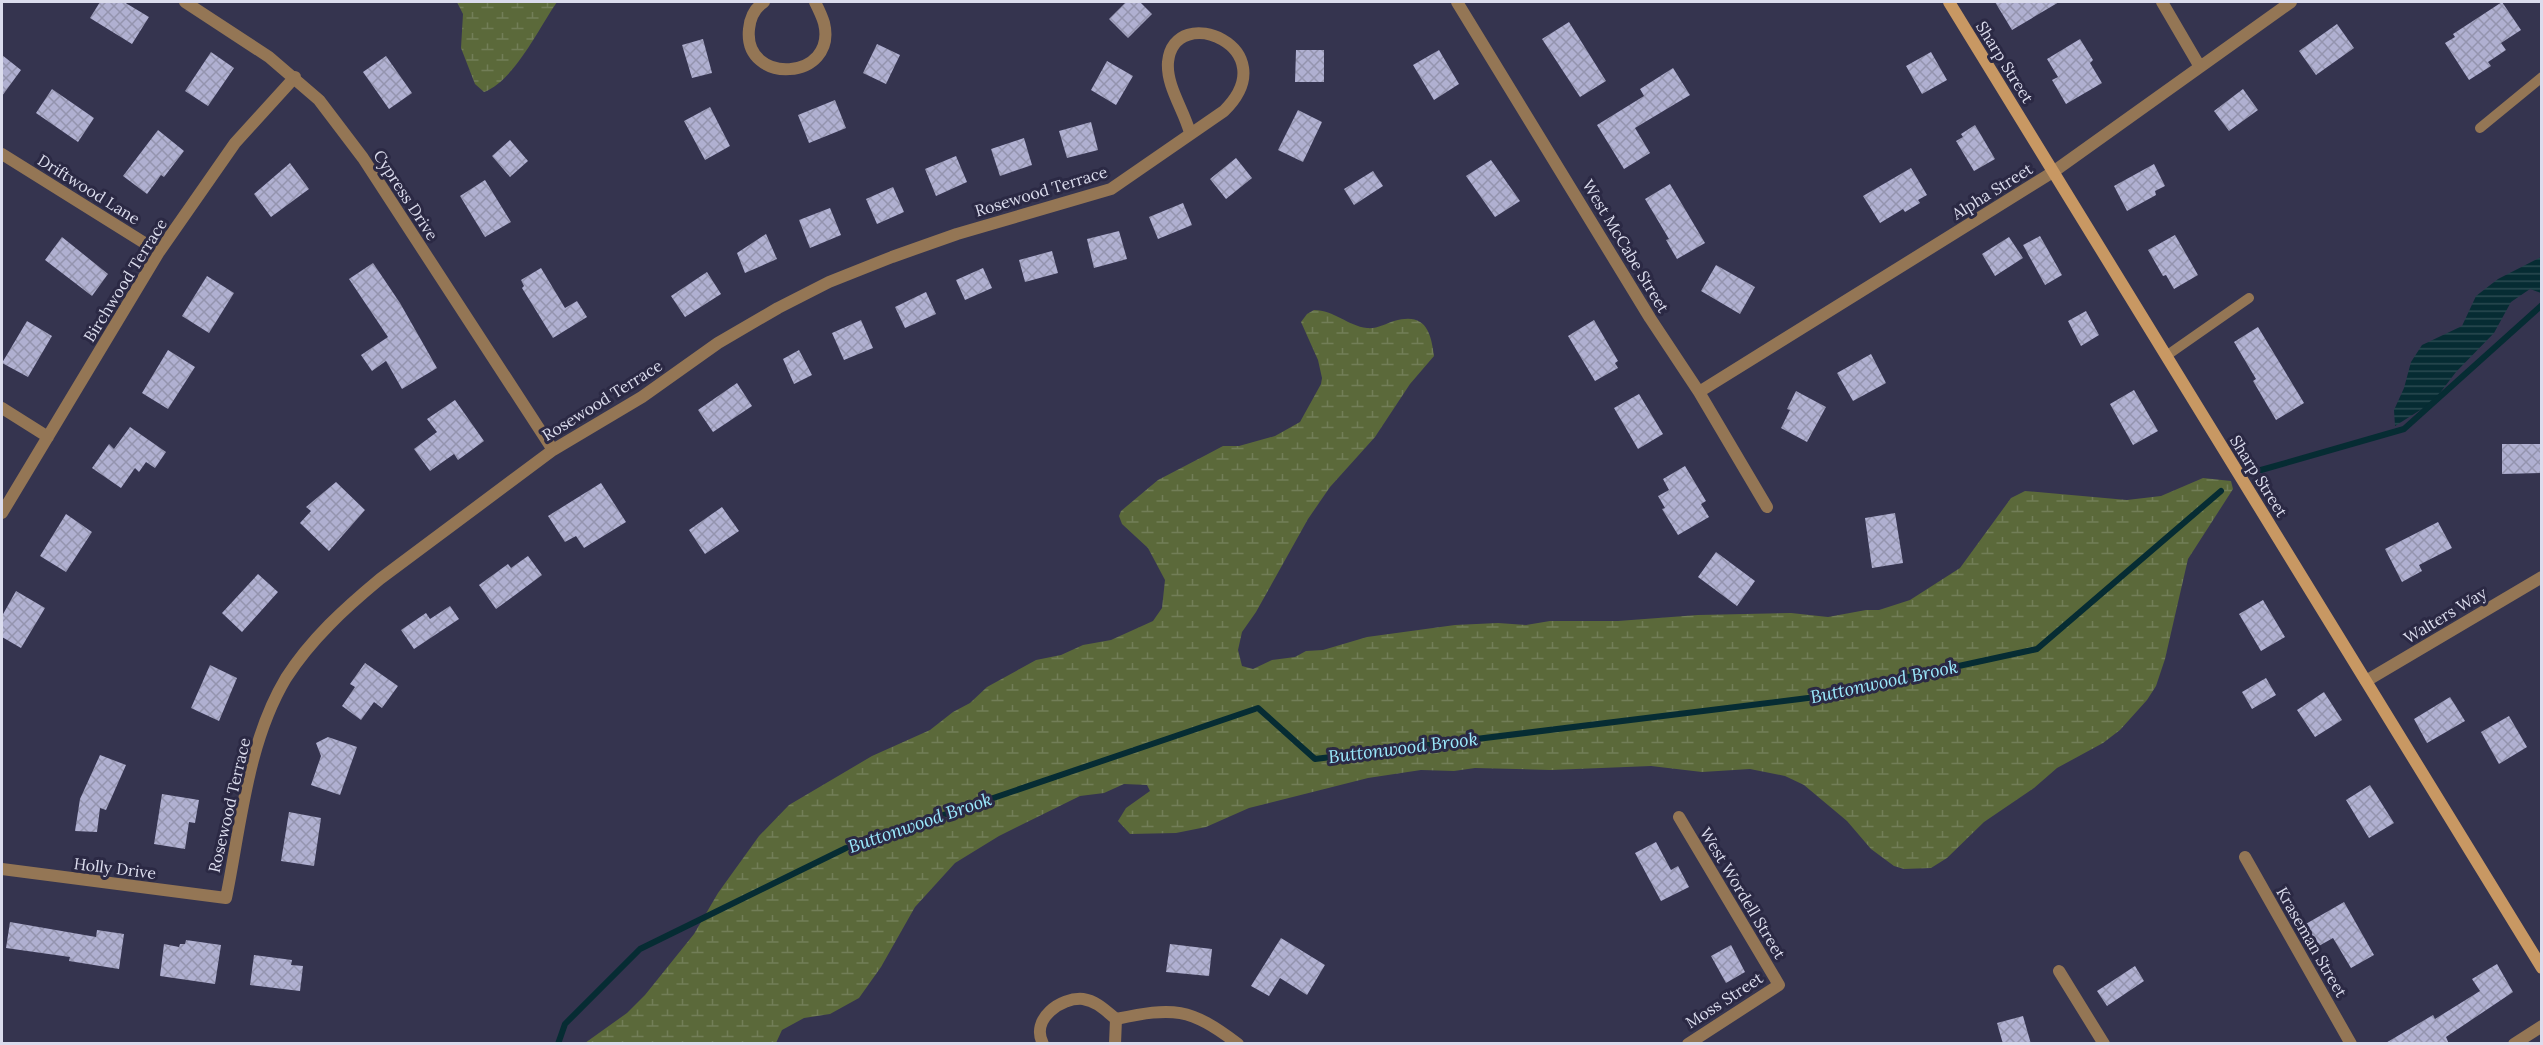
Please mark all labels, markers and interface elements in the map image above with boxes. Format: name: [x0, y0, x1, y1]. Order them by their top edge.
street label: Sharp Street: [1972, 17, 2039, 107]
street label: Cypress Drive: [369, 146, 443, 244]
street label: Driftwood Lane: [34, 150, 144, 229]
street label: Alpha Street: [1947, 158, 2037, 224]
street label: Rosewood Terrace: [972, 161, 1110, 221]
street label: West McCabe Street: [1578, 176, 1674, 317]
street label: Birchwood Terrace: [79, 214, 171, 345]
street label: Rosewood Terrace: [538, 355, 666, 445]
street label: Sharp Street: [2226, 431, 2293, 521]
street label: Walters Way: [2400, 582, 2491, 648]
water label: Buttonwood Brook: [1808, 655, 1960, 708]
water label: Buttonwood Brook: [1327, 727, 1479, 768]
street label: Rosewood Terrace: [204, 735, 254, 874]
water label: Buttonwood Brook: [845, 787, 995, 858]
street label: West Wordell Street: [1696, 824, 1791, 963]
street label: Holly Drive: [73, 853, 158, 883]
street label: Kraseman Street: [2272, 883, 2352, 1001]
street label: Moss Street: [1682, 967, 1767, 1032]

